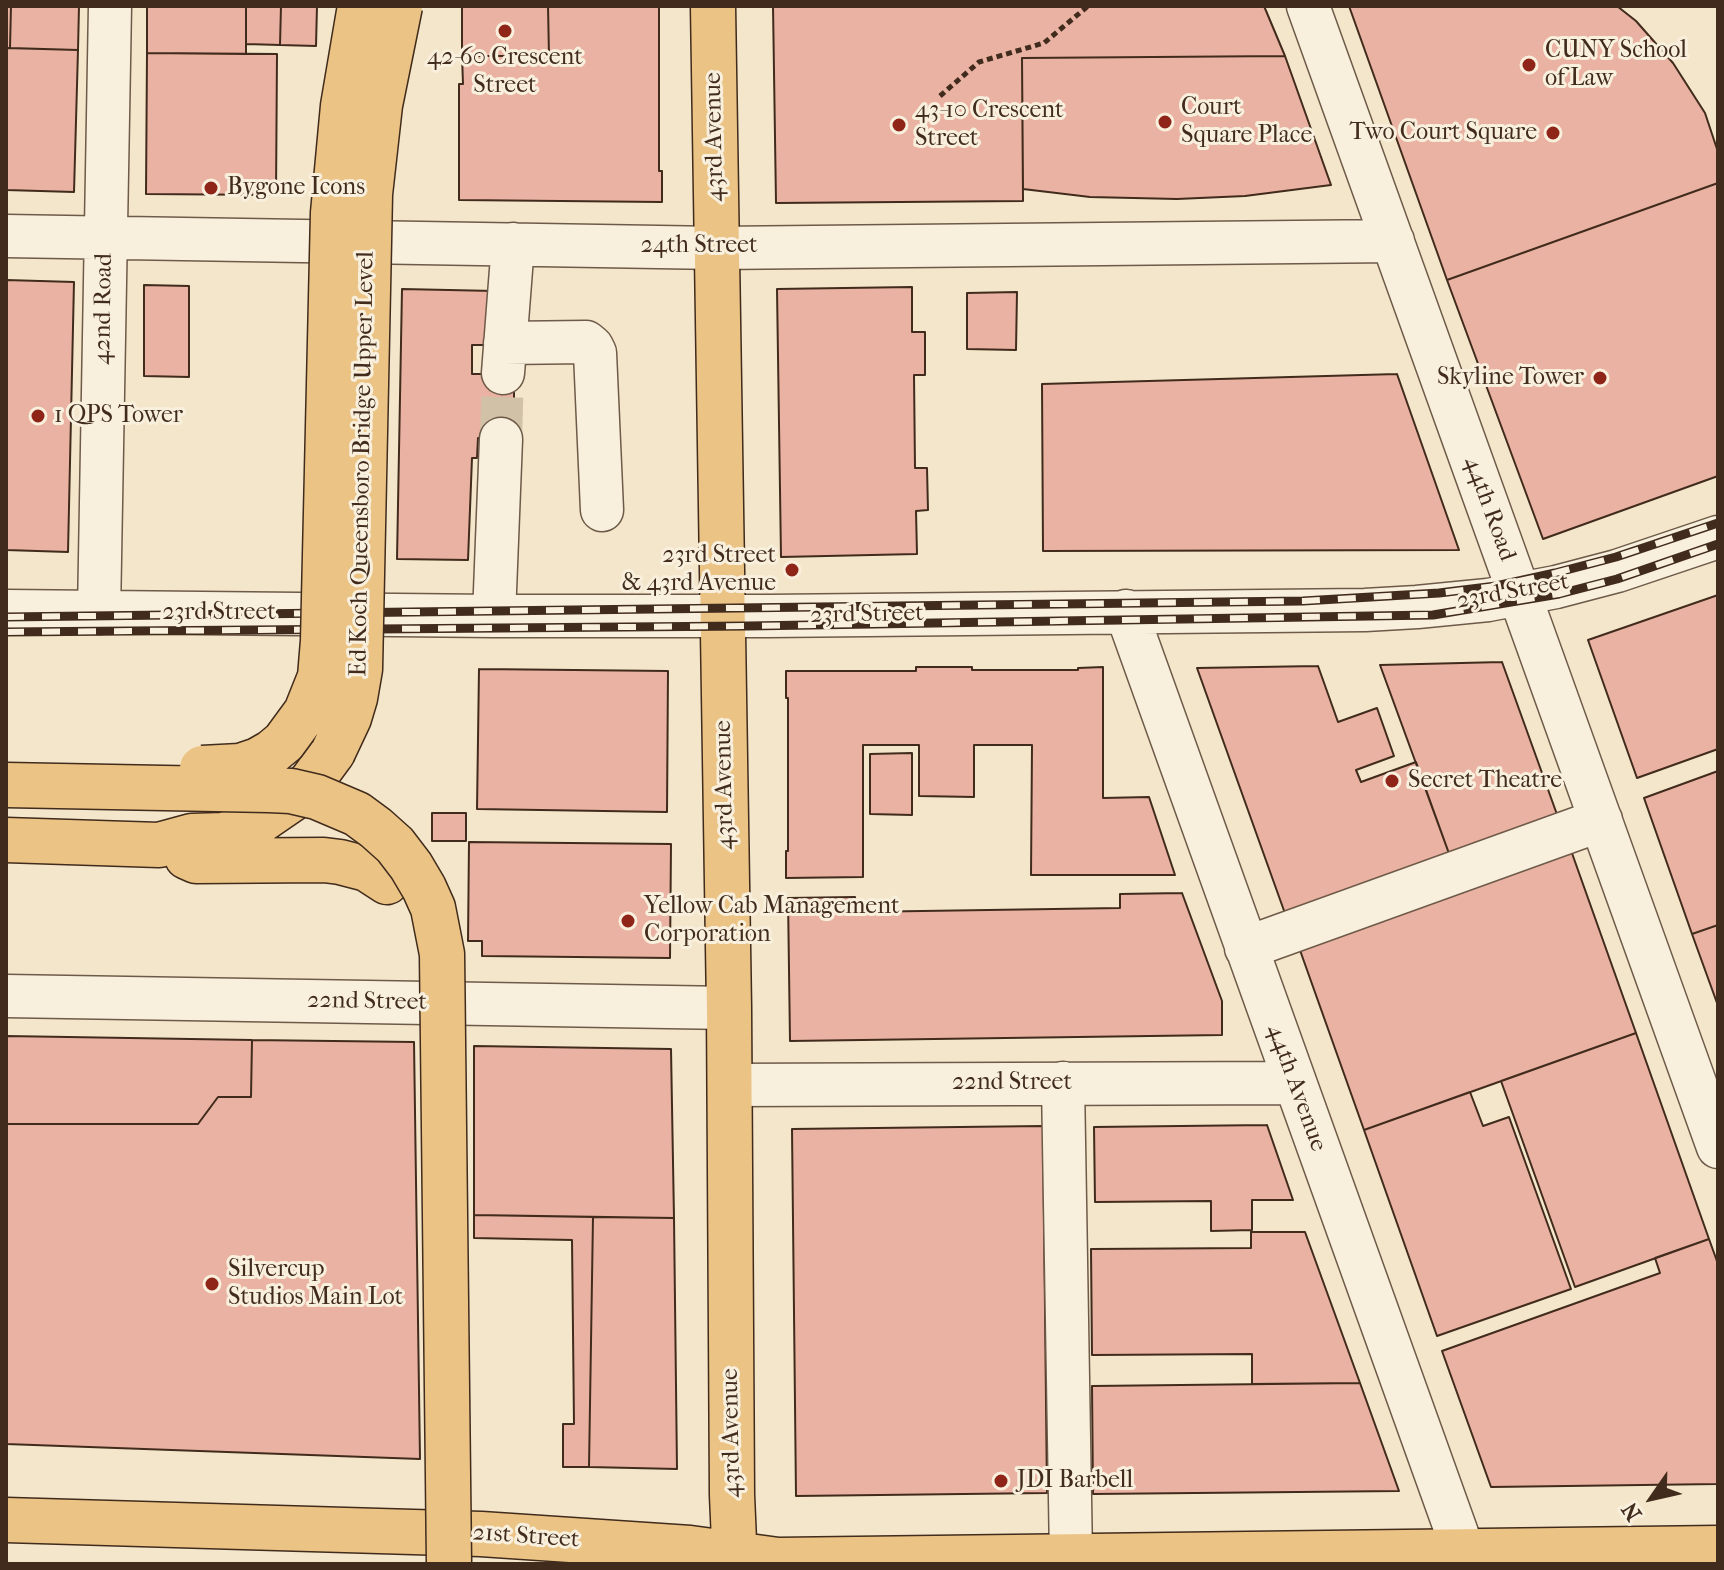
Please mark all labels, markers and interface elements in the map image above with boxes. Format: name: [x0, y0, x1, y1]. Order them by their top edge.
marker: 42-60 Crescent Street: [496, 22, 514, 40]
place label: CUNY School of Law: [1545, 37, 1687, 93]
place label: 42-60 Crescent Street: [427, 44, 583, 100]
marker: CUNY School of Law: [1520, 56, 1538, 74]
street label: 43rd Avenue: [699, 72, 731, 202]
place label: Court Square Place: [1181, 94, 1312, 150]
place label: 43-10 Crescent Street: [915, 97, 1064, 153]
marker: Court Square Place: [1156, 113, 1174, 131]
marker: 43-10 Crescent Street: [890, 116, 908, 134]
place label: Two Court Square: [1349, 119, 1537, 147]
marker: Two Court Square: [1544, 124, 1562, 142]
place label: Bygone Icons: [227, 174, 365, 202]
marker: Bygone Icons: [202, 179, 220, 197]
street label: 24th Street: [640, 232, 758, 260]
street label: Ed Koch Queensboro Bridge Upper Level: [345, 251, 381, 677]
street label: 42nd Road: [89, 253, 119, 365]
place label: Skyline Tower: [1437, 364, 1584, 392]
marker: Skyline Tower: [1591, 369, 1609, 387]
place label: 1 QPS Tower: [54, 402, 183, 430]
marker: 1 QPS Tower: [29, 407, 47, 425]
street label: 44th Road: [1457, 453, 1521, 565]
place label: 23rd Street & 43rd Avenue: [622, 542, 776, 598]
marker: 23rd Street & 43rd Avenue: [783, 561, 801, 579]
street label: 23rd Street: [1455, 568, 1571, 616]
street label: 23rd Street: [162, 599, 276, 627]
street label: 23rd Street: [810, 600, 924, 630]
street label: 43rd Avenue: [709, 720, 741, 850]
place label: Secret Theatre: [1408, 767, 1562, 795]
marker: Secret Theatre: [1383, 772, 1401, 790]
place label: Yellow Cab Management Corporation: [644, 893, 900, 949]
marker: Yellow Cab Management Corporation: [619, 912, 637, 930]
street label: 22nd Street: [307, 987, 427, 1017]
street label: 44th Avenue: [1260, 1021, 1332, 1155]
street label: 22nd Street: [952, 1069, 1072, 1097]
place label: Silvercup Studios Main Lot: [228, 1256, 403, 1312]
marker: Silvercup Studios Main Lot: [203, 1275, 221, 1293]
street label: 43rd Avenue: [716, 1368, 748, 1498]
north arrow: [1612, 1458, 1692, 1538]
place label: JDI Barbell: [1017, 1467, 1133, 1495]
marker: JDI Barbell: [992, 1472, 1010, 1490]
text: N: [1617, 1497, 1648, 1526]
street label: 21st Street: [472, 1519, 580, 1555]

